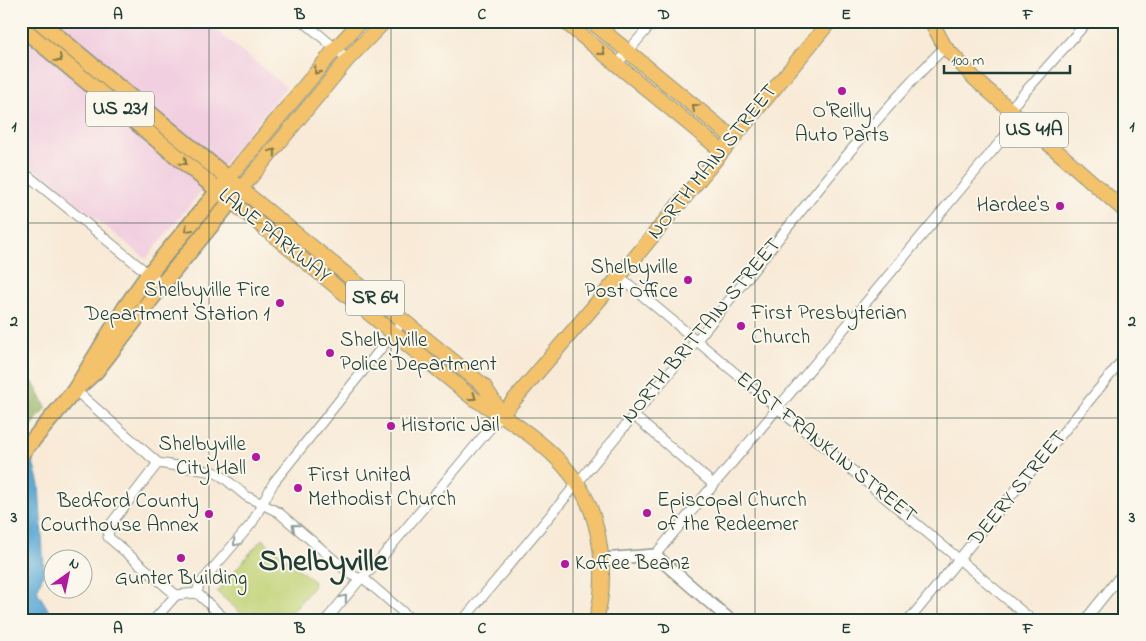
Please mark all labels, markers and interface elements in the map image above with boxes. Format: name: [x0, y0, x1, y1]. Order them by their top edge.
text: A: [113, 3, 123, 27]
text: B: [294, 3, 306, 27]
text: C: [478, 3, 487, 27]
text: D: [657, 3, 670, 27]
text: E: [841, 3, 851, 27]
text: F: [1022, 3, 1034, 27]
scale bar: [944, 42, 1070, 74]
one-way arrow: [597, 46, 606, 55]
text: 100 m: [951, 50, 984, 72]
one-way arrow: [53, 53, 62, 62]
one-way arrow: [314, 65, 323, 74]
street label: NORTH MAIN STREET: [641, 78, 785, 246]
marker: O'Reilly Auto Parts: [836, 85, 848, 97]
road number: US 231: [86, 92, 154, 126]
place label: O'Reilly Auto Parts: [795, 97, 889, 151]
one-way arrow: [692, 104, 701, 112]
road number: US 41A: [1000, 112, 1068, 148]
text: 1: [11, 115, 17, 139]
text: 1: [1129, 115, 1135, 139]
one-way arrow: [267, 148, 276, 157]
one-way arrow: [178, 157, 187, 165]
street label: LANE PARKWAY: [211, 181, 337, 291]
place label: Hardee's: [976, 191, 1050, 221]
marker: Hardee's: [1054, 200, 1066, 212]
one-way arrow: [185, 223, 194, 232]
street label: NORTH BRITTAIN STREET: [615, 232, 789, 430]
place label: Shelbyville Post Office: [585, 253, 679, 307]
marker: Shelbyville Post Office: [682, 274, 694, 286]
place label: Shelbyville Fire Department Station 1: [84, 276, 271, 330]
road number: SR 64: [346, 280, 404, 316]
marker: Shelbyville Fire Department Station 1: [274, 297, 286, 309]
place label: First Presbyterian Church: [750, 299, 907, 353]
text: 2: [9, 310, 18, 334]
text: 2: [1127, 310, 1136, 334]
marker: First Presbyterian Church: [735, 320, 747, 332]
place label: Shelbyville Police Department: [340, 326, 497, 380]
marker: Shelbyville Police Department: [324, 347, 336, 359]
street label: EAST FRANKLIN STREET: [729, 365, 923, 531]
one-way arrow: [467, 391, 477, 400]
place label: Historic Jail: [401, 411, 499, 441]
marker: Historic Jail: [385, 420, 397, 432]
street label: DEERY STREET: [961, 424, 1074, 554]
place label: Shelbyville City Hall: [158, 430, 247, 486]
marker: Shelbyville City Hall: [250, 451, 262, 463]
place label: First United Methodist Church: [307, 461, 456, 515]
marker: First United Methodist Church: [292, 482, 304, 494]
place label: Episcopal Church of the Redeemer: [657, 486, 807, 540]
place label: Bedford County Courthouse Annex: [40, 487, 199, 541]
text: 3: [10, 506, 18, 530]
text: 3: [1128, 506, 1136, 530]
marker: Episcopal Church of the Redeemer: [641, 507, 653, 519]
marker: Bedford County Courthouse Annex: [203, 508, 215, 520]
one-way arrow: [292, 524, 301, 532]
one-way arrow: [232, 537, 241, 546]
district label: Shelbyville: [258, 540, 389, 585]
north arrow: [42, 548, 92, 598]
place label: Koffee Beanz: [575, 549, 689, 579]
marker: Gunter Building: [175, 552, 187, 564]
text: N: [65, 553, 84, 576]
marker: Koffee Beanz: [559, 558, 571, 570]
place label: Gunter Building: [115, 564, 247, 596]
one-way arrow: [338, 595, 347, 604]
text: A: [113, 617, 123, 641]
text: B: [294, 617, 306, 641]
text: C: [478, 617, 487, 641]
text: D: [657, 617, 670, 641]
text: E: [841, 617, 851, 641]
text: F: [1022, 617, 1034, 641]

